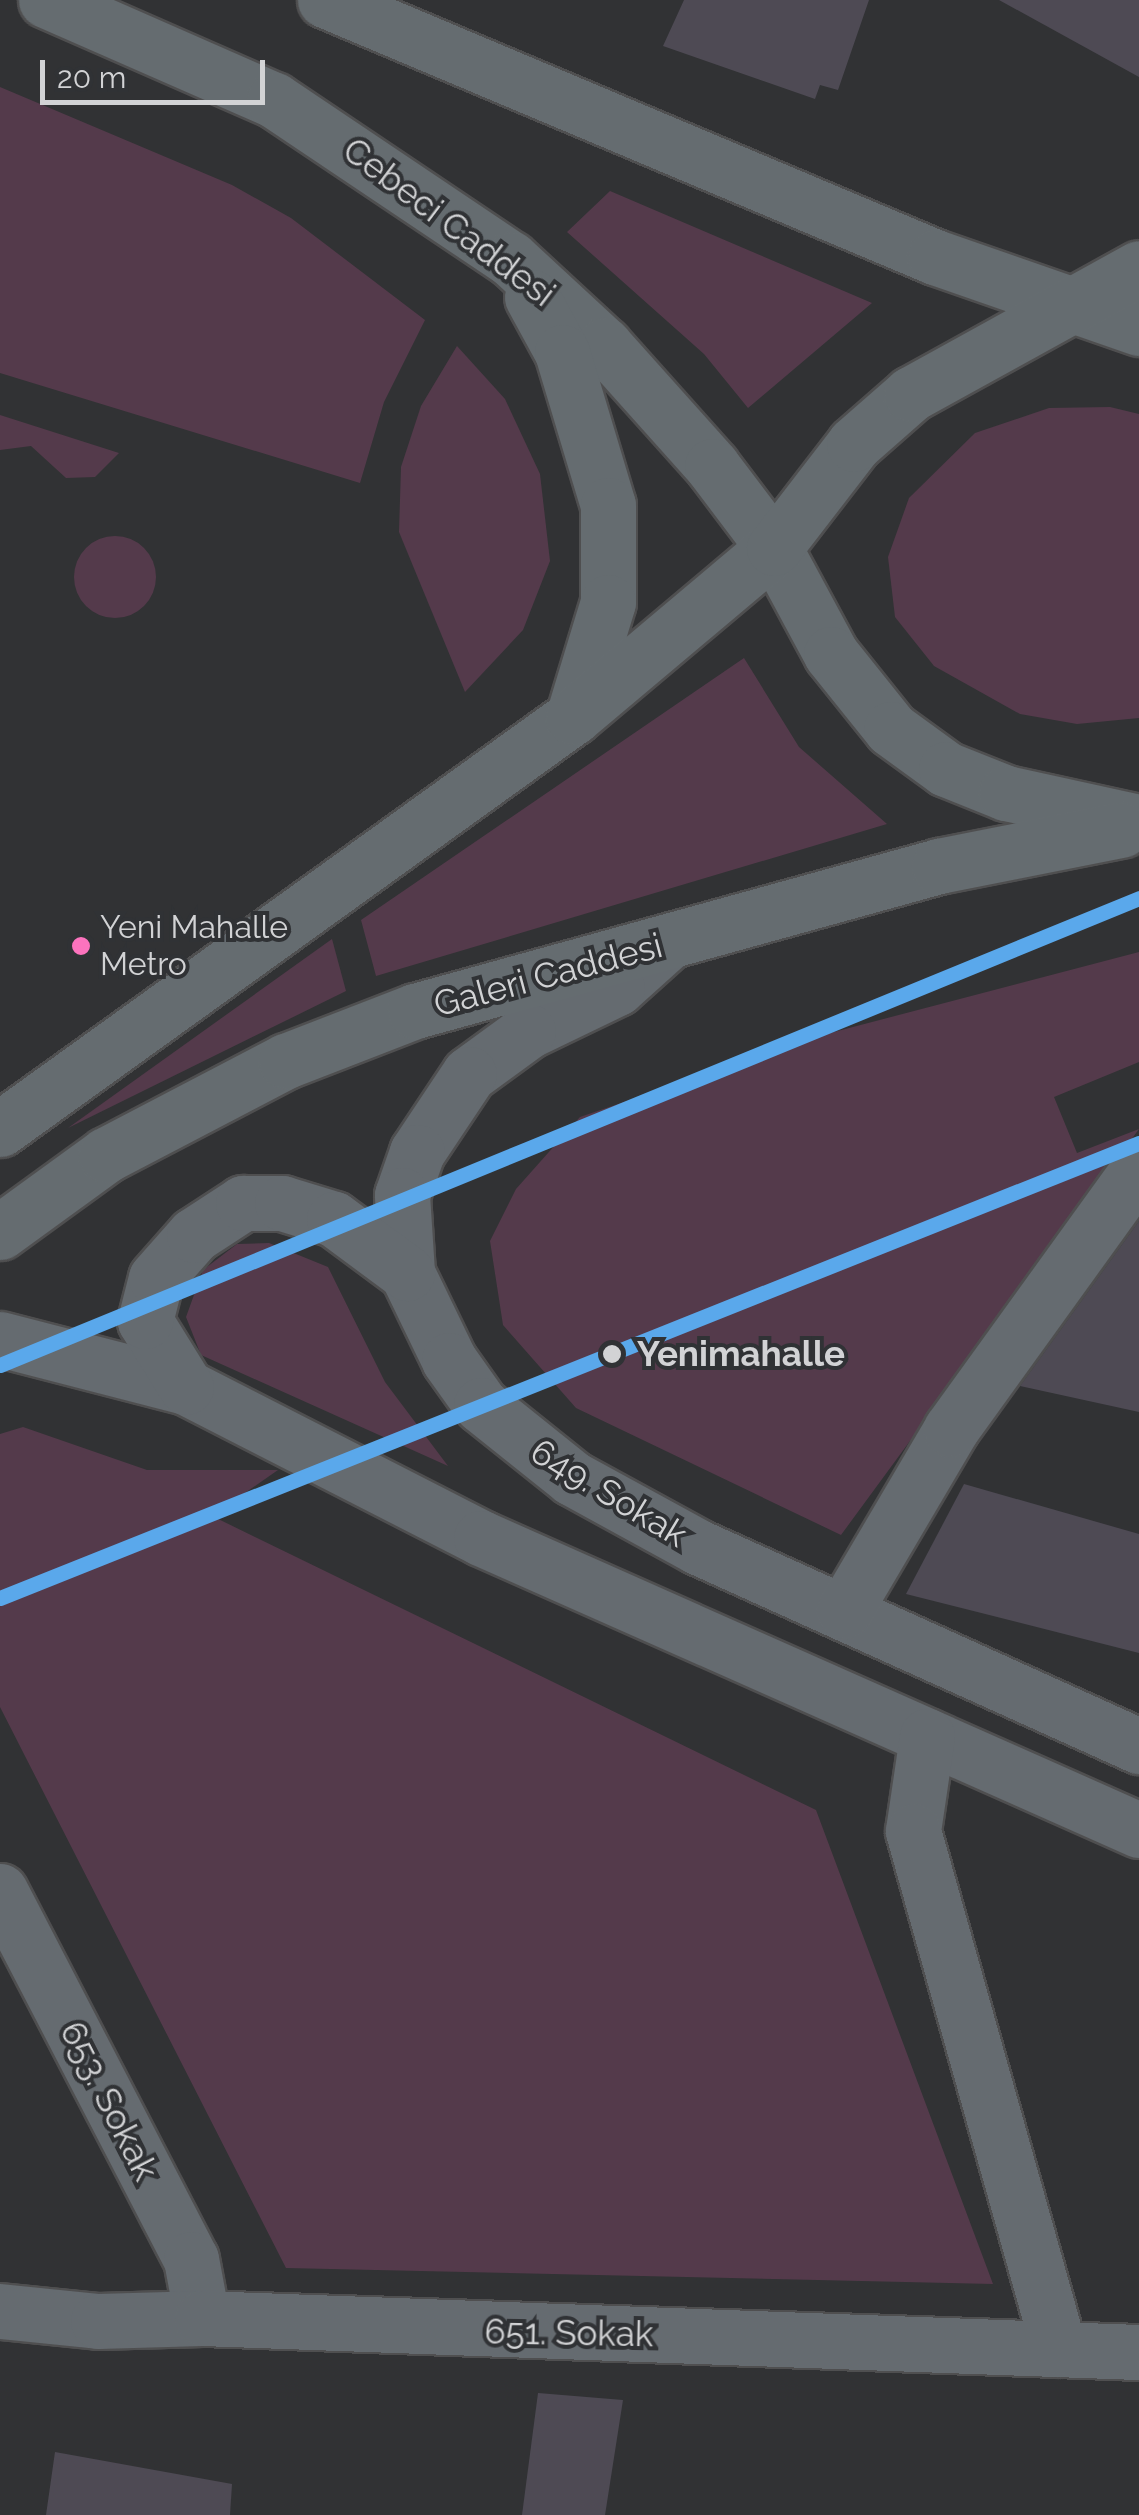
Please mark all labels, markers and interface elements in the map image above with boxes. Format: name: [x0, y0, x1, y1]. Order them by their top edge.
scale bar: [45, 40, 270, 102]
text: 20 m: [57, 60, 126, 95]
street label: Cebeci Caddesi: [335, 129, 563, 315]
place label: Yeni Mahalle Metro: [100, 909, 288, 984]
street label: Galeri Caddesi: [429, 924, 667, 1026]
marker: Yeni Mahalle Metro: [71, 936, 91, 956]
place label: Yenimahalle: [637, 1333, 845, 1375]
marker: Yenimahalle: [596, 1338, 628, 1370]
street label: 649. Sokak: [523, 1430, 695, 1556]
street label: 653. Sokak: [51, 2015, 167, 2187]
street label: 651. Sokak: [484, 2311, 654, 2355]

